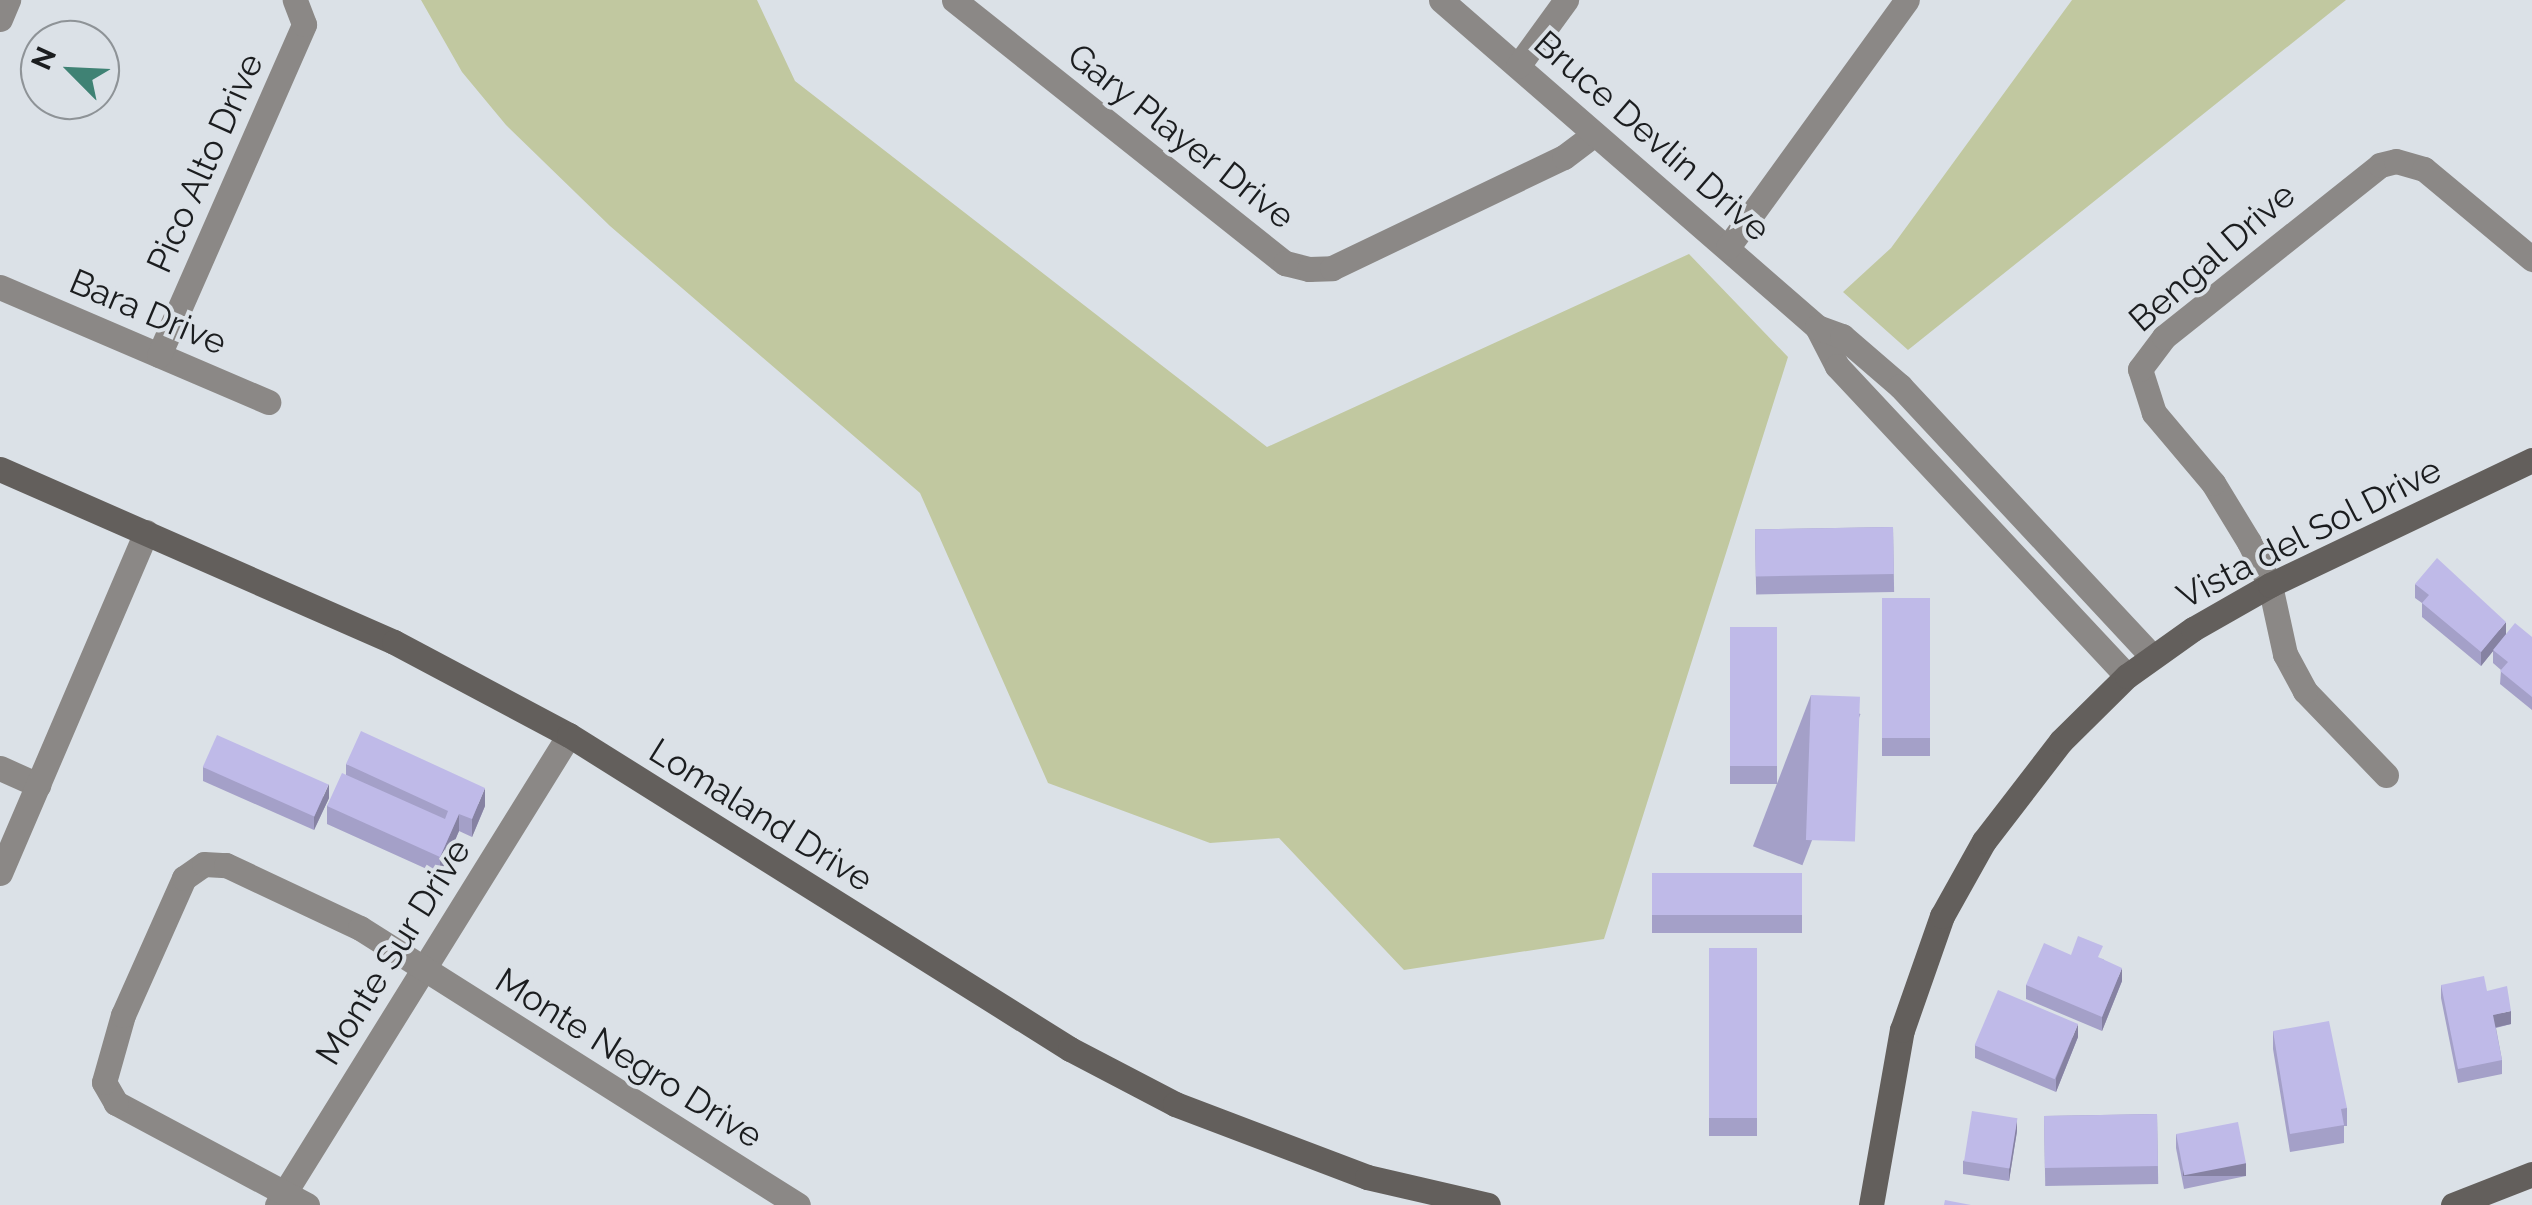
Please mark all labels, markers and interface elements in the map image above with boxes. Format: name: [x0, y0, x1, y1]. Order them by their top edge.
north arrow: [20, 20, 120, 120]
street label: Bruce Devlin Drive: [1526, 22, 1778, 250]
street label: Gary Player Drive: [1059, 34, 1303, 238]
text: N: [25, 42, 63, 75]
street label: Pico Alto Drive: [138, 47, 272, 279]
street label: Bengal Drive: [2120, 173, 2304, 341]
street label: Bara Drive: [63, 260, 233, 364]
street label: Vista del Sol Drive: [2169, 448, 2449, 618]
street label: Lomaland Drive: [642, 730, 880, 900]
street label: Monte Sur Drive: [307, 831, 479, 1073]
street label: Monte Negro Drive: [488, 959, 770, 1157]

